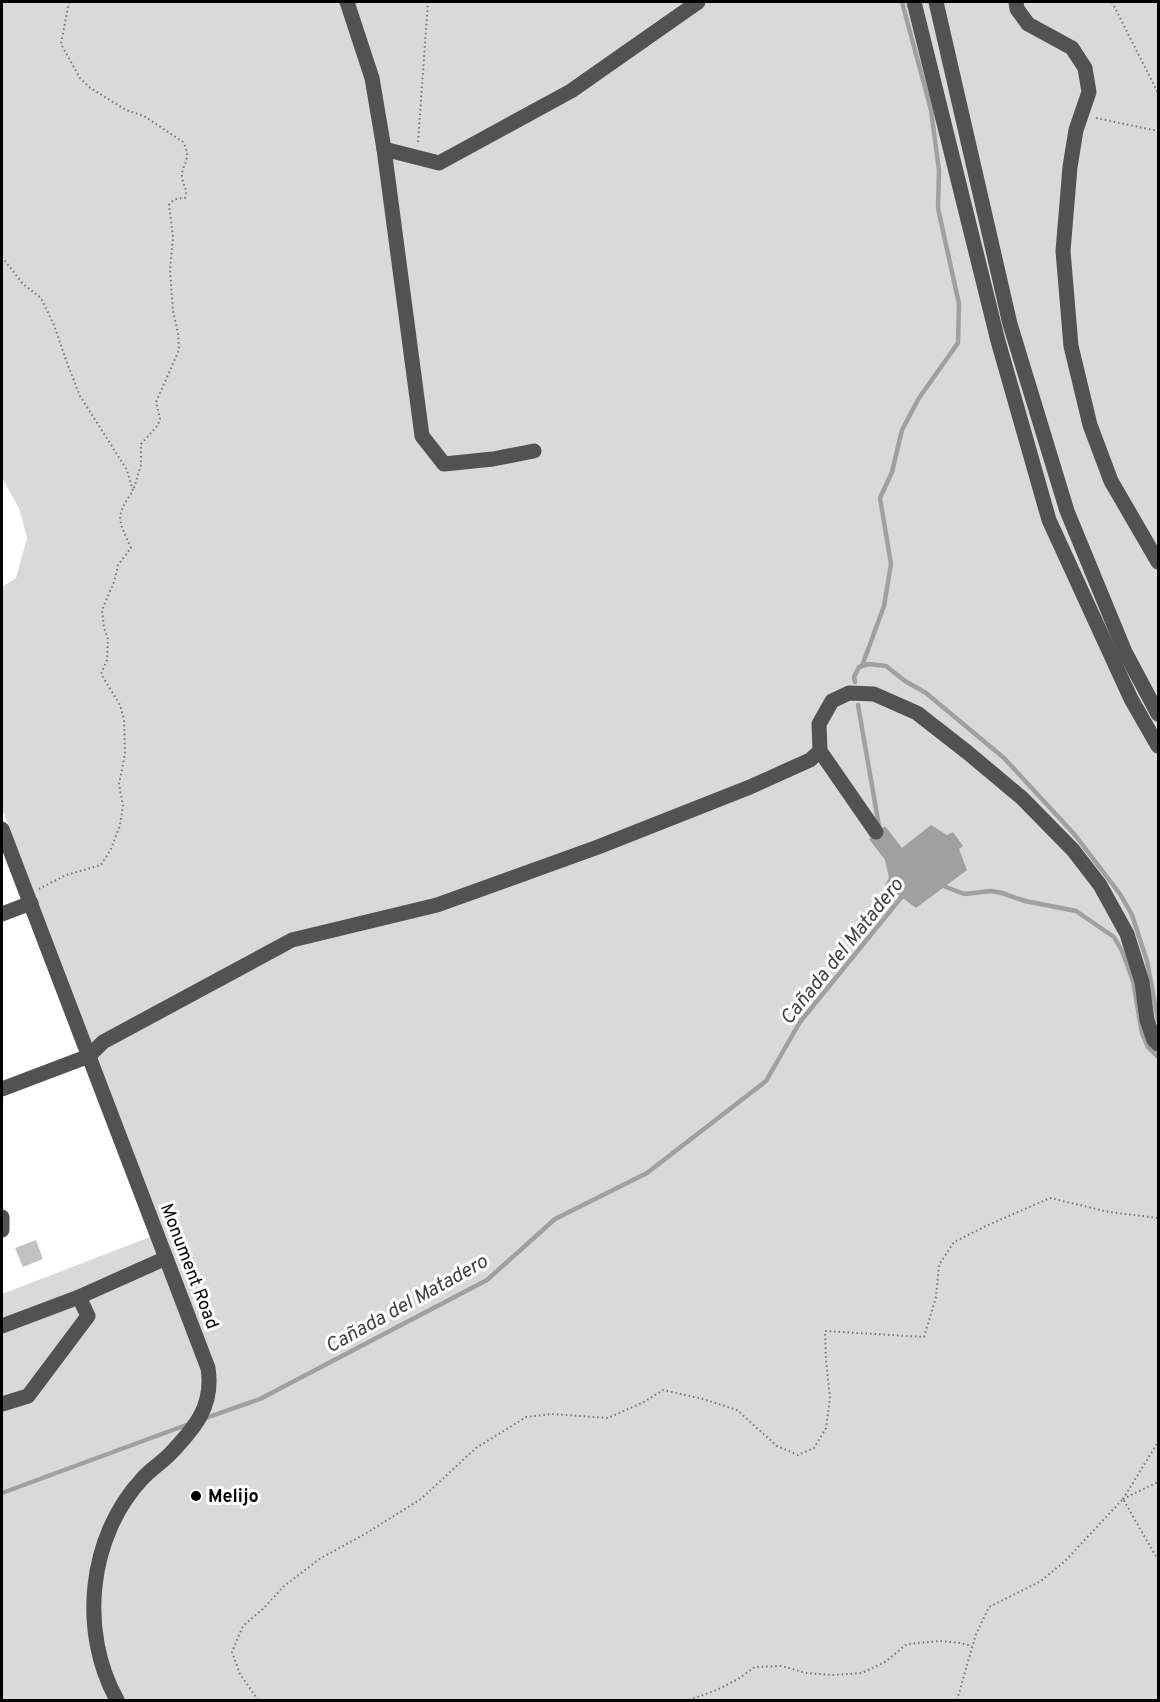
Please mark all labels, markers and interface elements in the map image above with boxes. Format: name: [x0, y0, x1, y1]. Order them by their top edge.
water label: Cañada del Matadero: [775, 873, 910, 1031]
street label: Monument Road: [154, 1200, 223, 1333]
water label: Cañada del Matadero: [321, 1249, 493, 1360]
place label: Melijo: [208, 1486, 259, 1509]
marker: Melijo: [189, 1489, 203, 1503]

